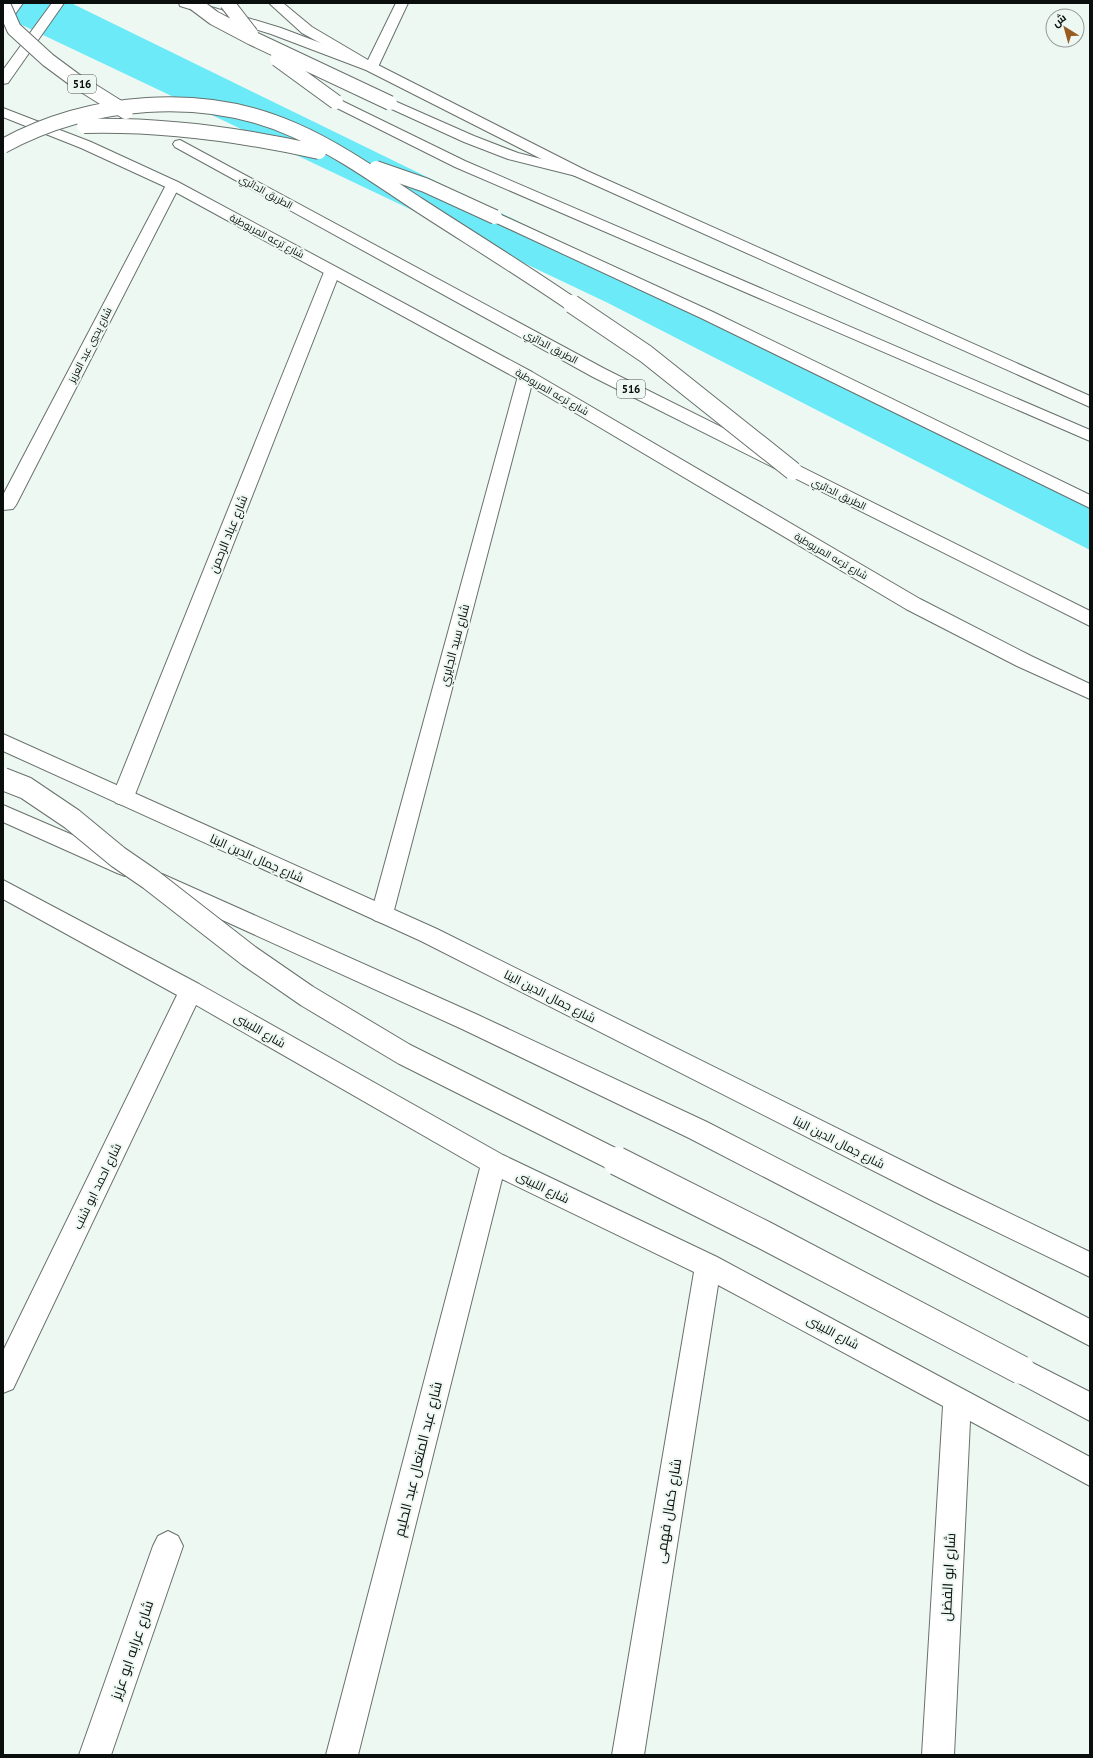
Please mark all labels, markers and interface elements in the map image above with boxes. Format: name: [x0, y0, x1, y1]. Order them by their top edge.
north arrow: [1045, 8, 1085, 48]
text: ش: [1049, 10, 1069, 30]
road number: 516: [68, 75, 96, 93]
street label: الطريق الدائري: [237, 172, 295, 213]
street label: شارع ترعه المريوطية: [227, 211, 307, 261]
street label: شارع يحيي عبد العزيز: [65, 305, 115, 386]
street label: الطريق الدائري: [521, 327, 580, 368]
street label: شارع ترعه المريوطية: [513, 366, 591, 418]
road number: 516: [617, 380, 645, 398]
street label: الطريق الدائري: [809, 475, 868, 514]
street label: شارع عباد الرحمن: [206, 493, 251, 576]
street label: شارع ترعه المريوطية: [792, 530, 870, 582]
street label: شارع سيد الجايري: [436, 602, 475, 688]
street label: شارع جمال الدين البنا: [207, 831, 306, 886]
street label: شارع جمال الدين البنا: [501, 966, 598, 1026]
street label: شارع اللبينى: [231, 1009, 289, 1052]
street label: شارع جمال الدين البنا: [790, 1112, 887, 1172]
street label: شارع احمد ابو شنب: [70, 1140, 125, 1232]
street label: شارع اللبينى: [514, 1168, 572, 1207]
street label: شارع اللبينى: [804, 1312, 862, 1353]
street label: شارع عبد المتعال عبد الحليم: [390, 1380, 447, 1539]
street label: شارع كمال فهمى: [651, 1457, 685, 1565]
street label: شارع ابو الفضل: [937, 1532, 959, 1622]
street label: شارع عرابه ابو عزيز: [106, 1598, 157, 1703]

